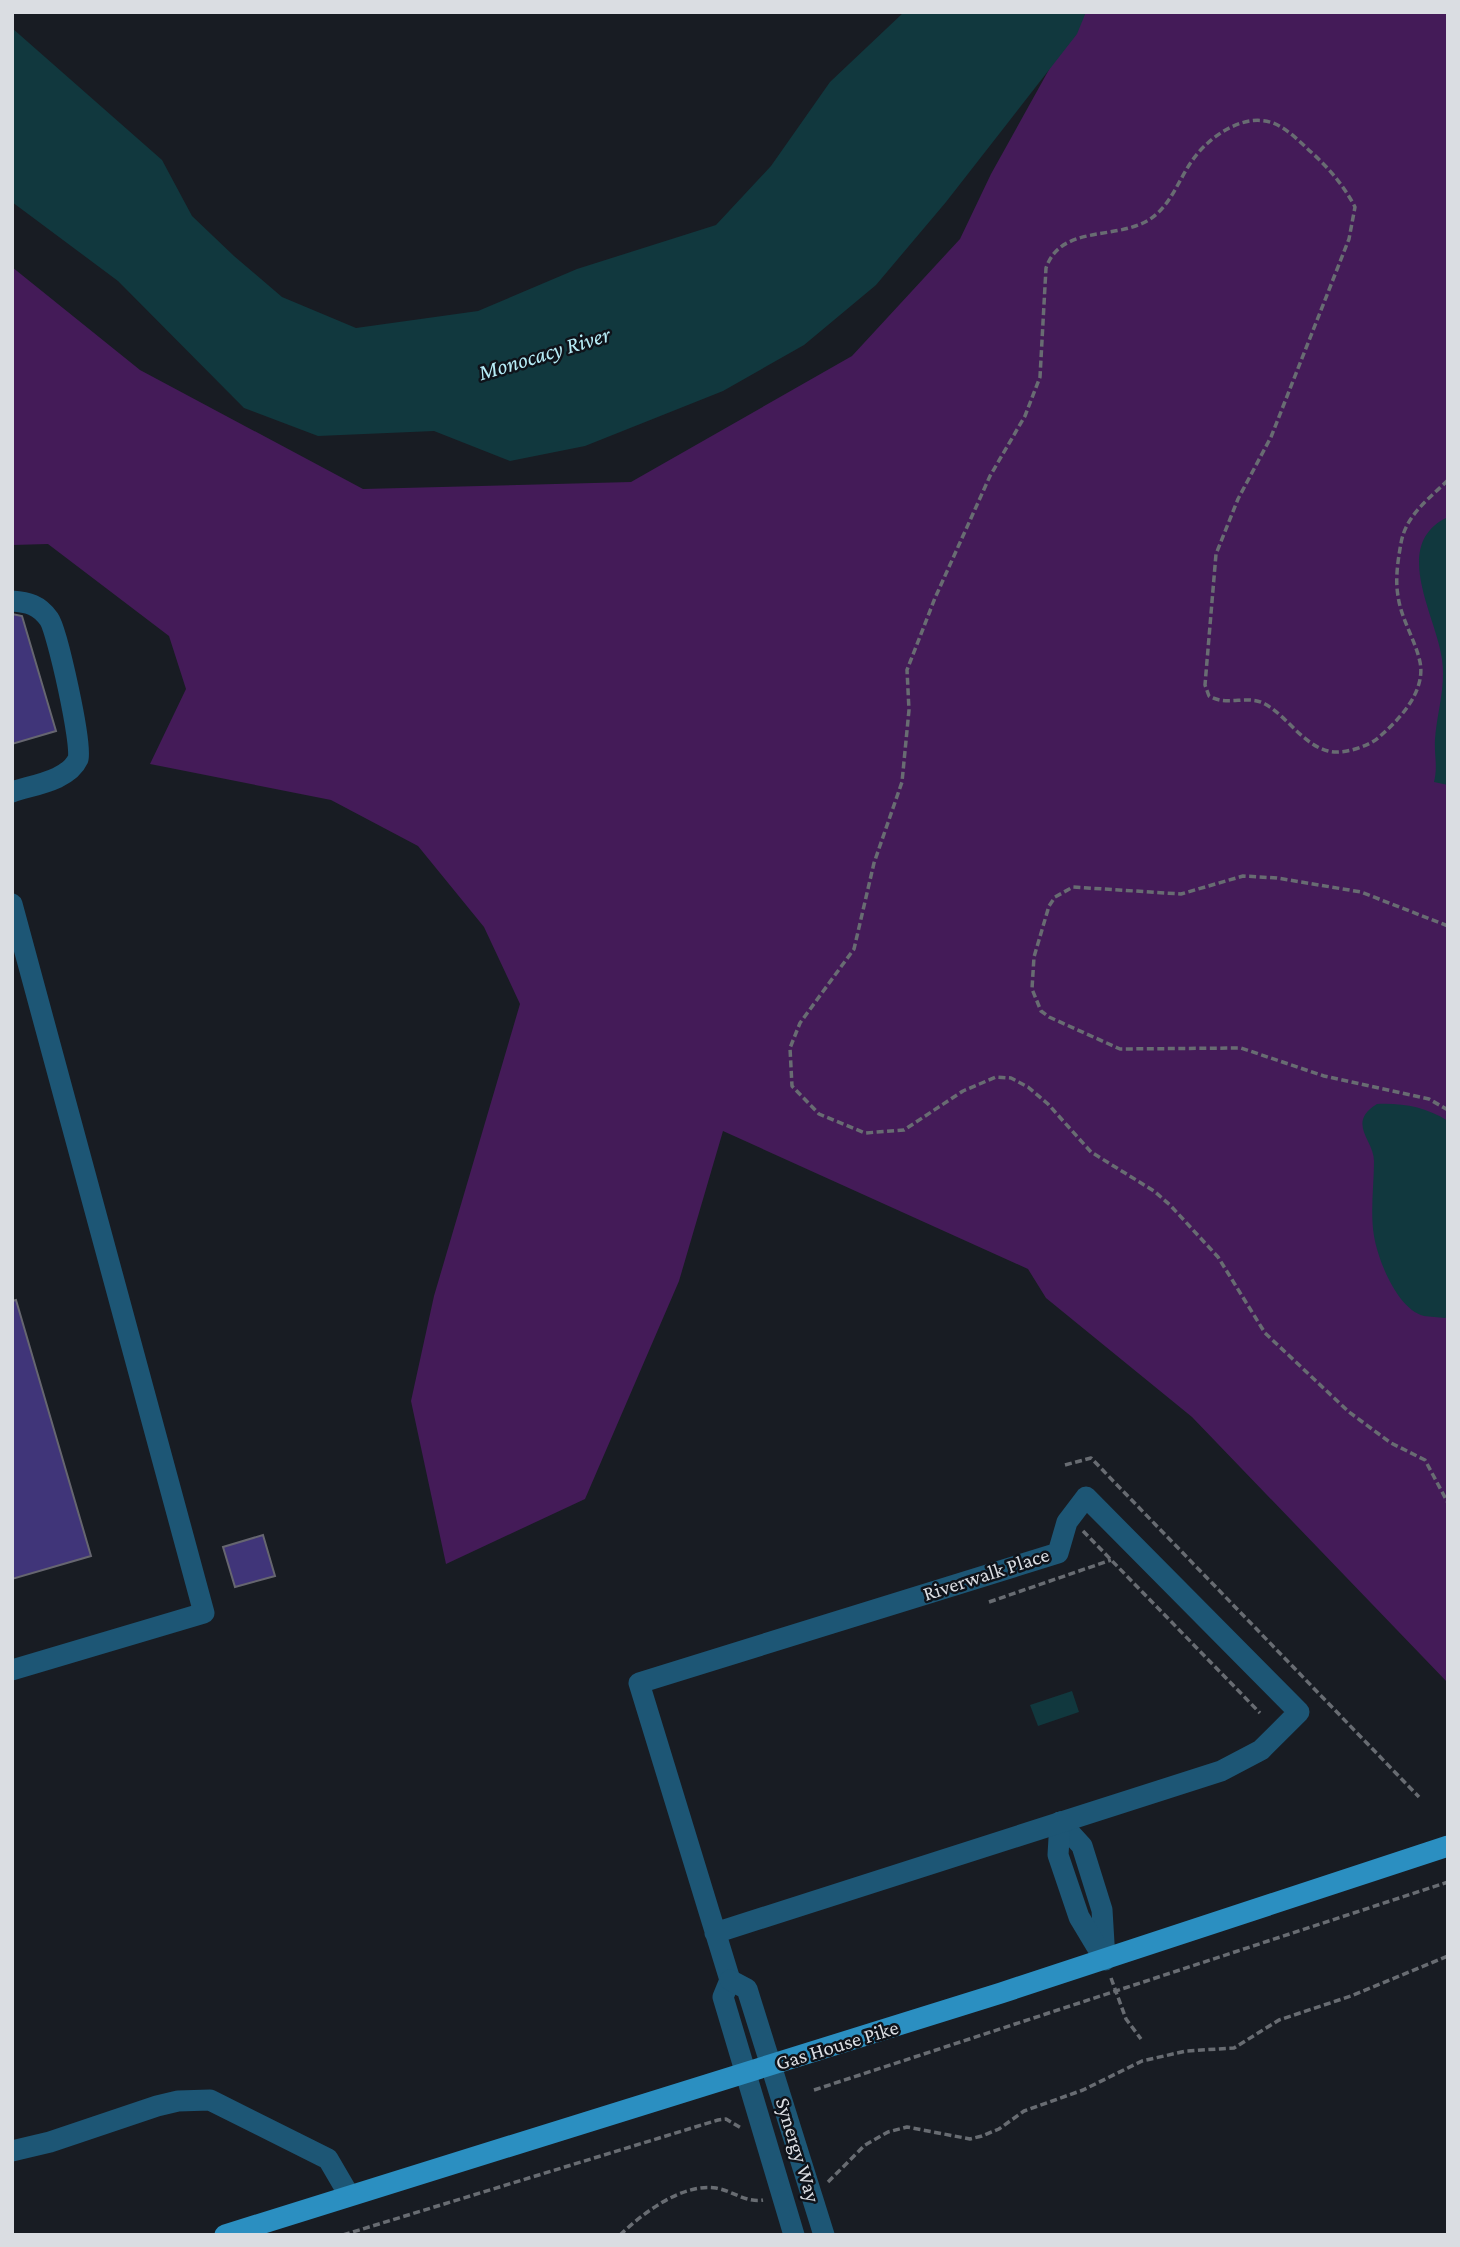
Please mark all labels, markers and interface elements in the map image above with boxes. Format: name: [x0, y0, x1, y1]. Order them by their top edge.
water label: Monocacy River: [474, 320, 614, 386]
street label: Riverwalk Place: [920, 1542, 1052, 1606]
street label: Gas House Pike: [773, 2015, 901, 2075]
street label: Synergy Way: [771, 2095, 825, 2206]

